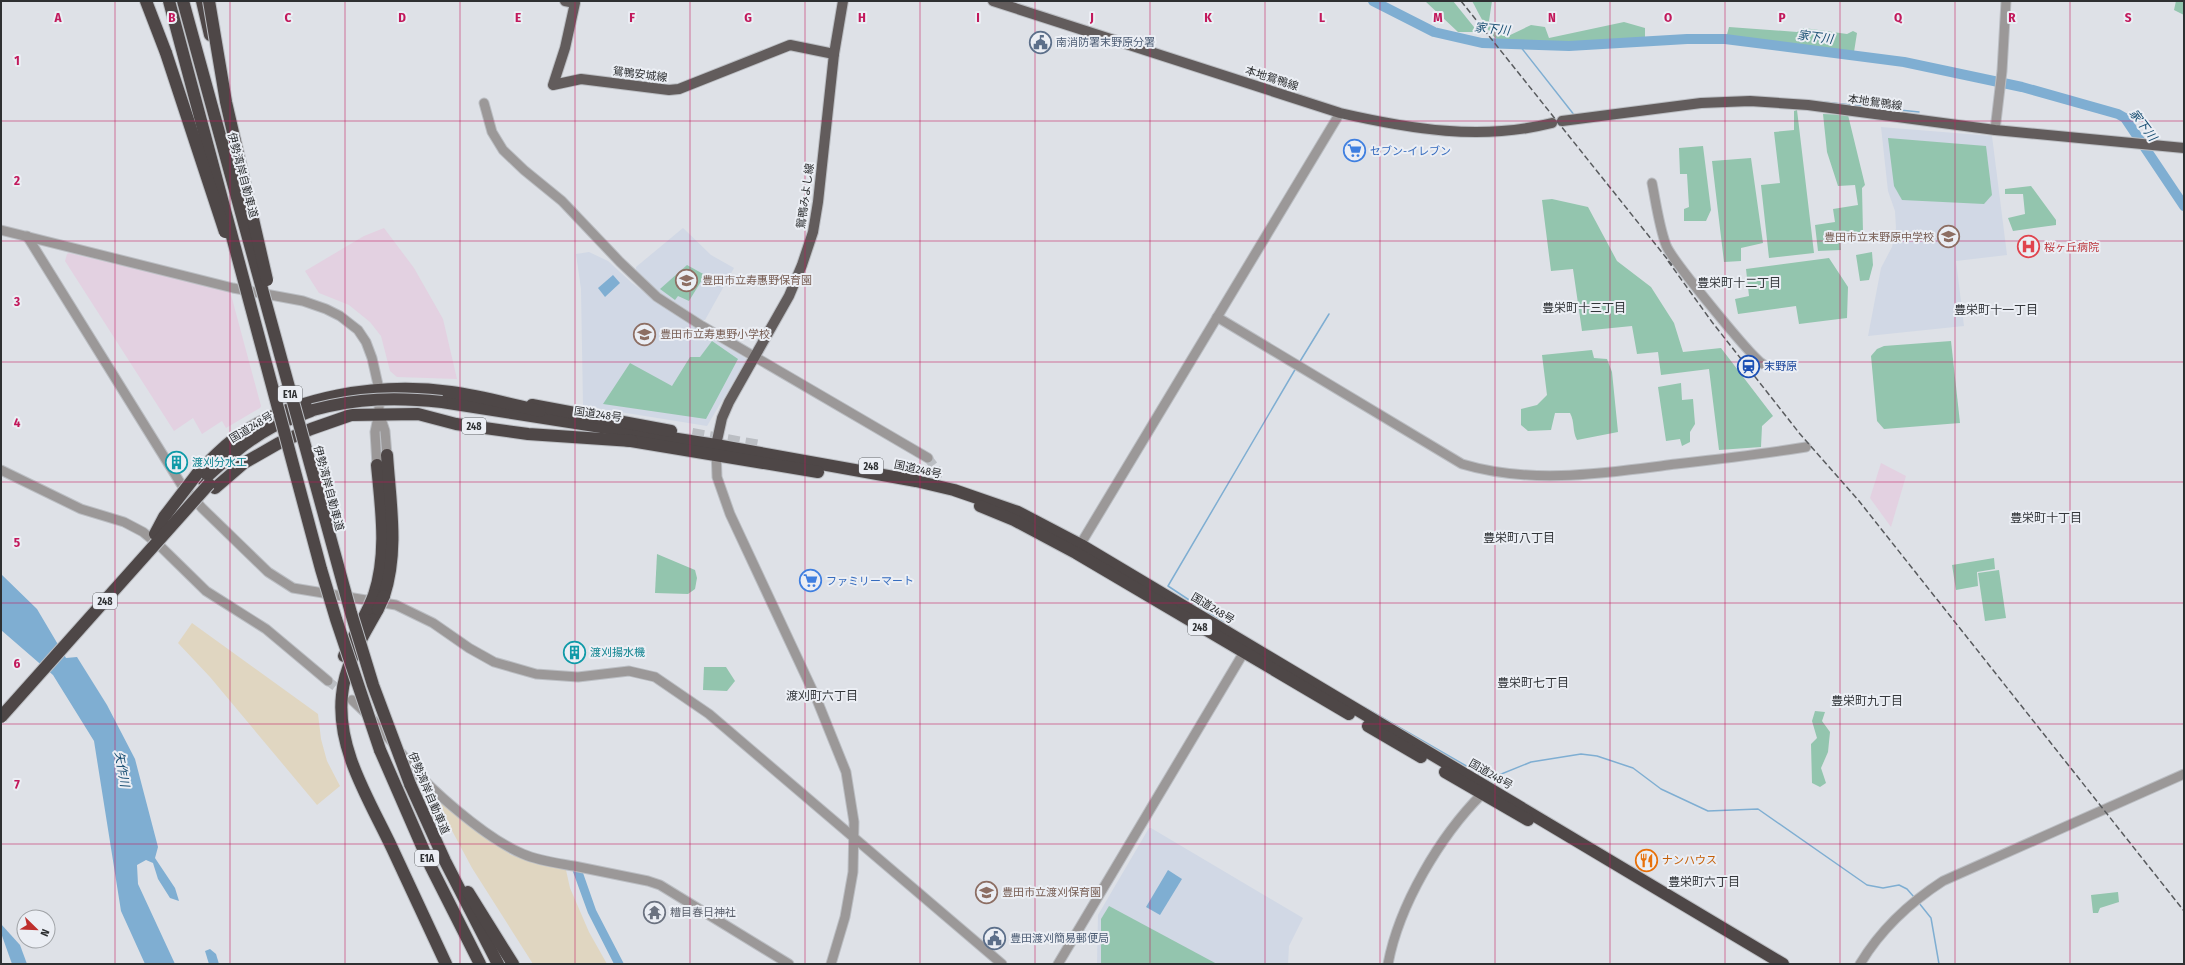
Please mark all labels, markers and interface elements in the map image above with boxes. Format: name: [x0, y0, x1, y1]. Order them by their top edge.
text: A: [53, 10, 62, 25]
text: B: [168, 10, 176, 25]
text: C: [285, 10, 292, 25]
text: D: [398, 10, 406, 25]
text: E: [515, 10, 521, 25]
text: F: [629, 10, 635, 25]
text: G: [744, 10, 752, 25]
text: H: [858, 10, 866, 25]
text: I: [976, 10, 980, 25]
text: J: [1089, 10, 1094, 25]
text: K: [1204, 10, 1212, 25]
text: L: [1319, 10, 1325, 25]
text: M: [1433, 10, 1443, 25]
text: N: [1548, 10, 1556, 25]
text: O: [1664, 10, 1672, 25]
text: P: [1778, 10, 1786, 25]
text: Q: [1894, 10, 1903, 25]
text: R: [2008, 10, 2016, 25]
text: S: [2125, 10, 2132, 25]
water label: 家下川: [1473, 20, 1513, 38]
water label: 家下川: [1796, 28, 1836, 46]
public building icon: 南消防署末野原分署: [1028, 29, 1054, 55]
place label: 南消防署末野原分署: [1056, 36, 1155, 49]
text: 1: [14, 53, 20, 68]
street label: 本地鴛鴨線: [1244, 64, 1300, 93]
street label: 鴛鴨安城線: [612, 65, 668, 84]
street label: 本地鴛鴨線: [1847, 92, 1903, 113]
water label: 家下川: [2127, 106, 2161, 145]
street label: 伊勢湾岸自動車道: [225, 131, 260, 219]
supermarket icon: セブン-イレブン: [1342, 138, 1368, 164]
place label: セブン-イレブン: [1370, 145, 1451, 158]
street label: 鴛鴨みよし線: [794, 162, 817, 230]
text: 2: [13, 173, 20, 188]
school or university icon: 豊田市立末野原中学校: [1936, 224, 1962, 250]
place label: 豊田市立末野原中学校: [1824, 231, 1934, 244]
hospital icon: 桜ヶ丘病院: [2016, 234, 2042, 260]
place label: 桜ヶ丘病院: [2044, 241, 2099, 254]
school or university icon: 豊田市立寿惠野保育園: [673, 267, 699, 293]
place label: 豊田市立寿惠野保育園: [702, 274, 812, 287]
district label: 豊栄町十二丁目: [1697, 276, 1781, 290]
text: 3: [13, 294, 20, 309]
district label: 豊栄町十三丁目: [1542, 301, 1626, 315]
district label: 豊栄町十一丁目: [1954, 303, 2038, 317]
school or university icon: 豊田市立寿恵野小学校: [631, 321, 657, 347]
place label: 豊田市立寿恵野小学校: [660, 328, 770, 341]
station icon: 末野原: [1736, 353, 1762, 379]
place label: 末野原: [1764, 360, 1797, 373]
road number: E1A: [278, 386, 302, 402]
street label: 国道248号: [573, 405, 623, 424]
street label: 国道248号: [227, 409, 275, 445]
text: 4: [14, 415, 21, 430]
road number: 248: [462, 418, 486, 434]
street label: 伊勢湾岸自動車道: [311, 444, 346, 532]
building icon: 渡刈分水工: [163, 449, 189, 475]
place label: 渡刈分水工: [192, 456, 247, 469]
road number: 248: [859, 458, 883, 474]
street label: 国道248号: [893, 458, 943, 481]
district label: 豊栄町十丁目: [2010, 511, 2082, 525]
district label: 豊栄町八丁目: [1483, 531, 1555, 545]
text: 5: [14, 535, 20, 550]
supermarket icon: ファミリーマート: [797, 568, 823, 594]
place label: ファミリーマート: [826, 575, 914, 588]
street label: 国道248号: [1189, 590, 1237, 626]
road number: 248: [93, 593, 117, 609]
road number: 248: [1188, 619, 1212, 635]
building icon: 渡刈揚水機: [562, 639, 588, 665]
place label: 渡刈揚水機: [590, 646, 645, 659]
text: 6: [14, 656, 21, 671]
district label: 豊栄町七丁目: [1497, 676, 1569, 690]
district label: 渡刈町六丁目: [786, 689, 858, 703]
district label: 豊栄町九丁目: [1831, 694, 1903, 708]
water label: 矢作川: [112, 750, 132, 790]
street label: 伊勢湾岸自動車道: [405, 750, 452, 836]
street label: 国道248号: [1467, 757, 1515, 792]
text: 7: [14, 777, 20, 792]
restaurant icon: ナンハウス: [1634, 847, 1660, 873]
road number: E1A: [415, 850, 439, 866]
place label: ナンハウス: [1662, 854, 1717, 867]
district label: 豊栄町六丁目: [1668, 875, 1740, 889]
school or university icon: 豊田市立渡刈保育園: [974, 879, 1000, 905]
place label: 豊田市立渡刈保育園: [1002, 886, 1101, 899]
temple icon: 糟目春日神社: [641, 899, 667, 925]
place label: 糟目春日神社: [670, 906, 736, 919]
north arrow: [16, 909, 56, 949]
public building icon: 豊田渡刈簡易郵便局: [981, 925, 1007, 951]
text: N: [37, 927, 52, 938]
place label: 豊田渡刈簡易郵便局: [1010, 932, 1109, 945]

